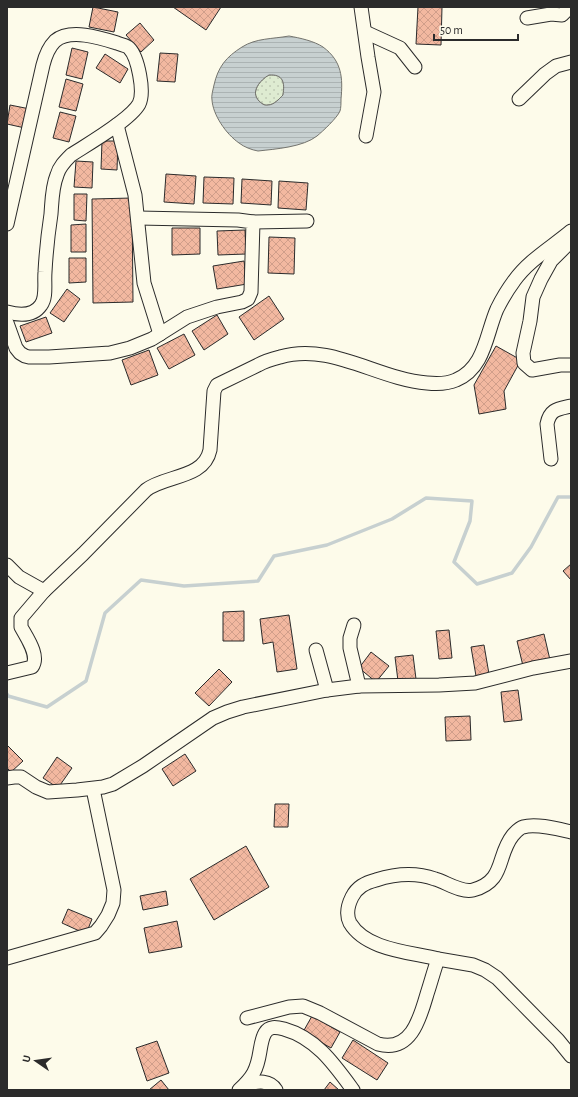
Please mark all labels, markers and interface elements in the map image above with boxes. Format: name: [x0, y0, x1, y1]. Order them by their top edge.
scale bar: [434, 16, 518, 42]
text: 50 m: [440, 24, 463, 36]
north arrow: [16, 1041, 56, 1081]
text: U: [21, 1054, 33, 1064]

